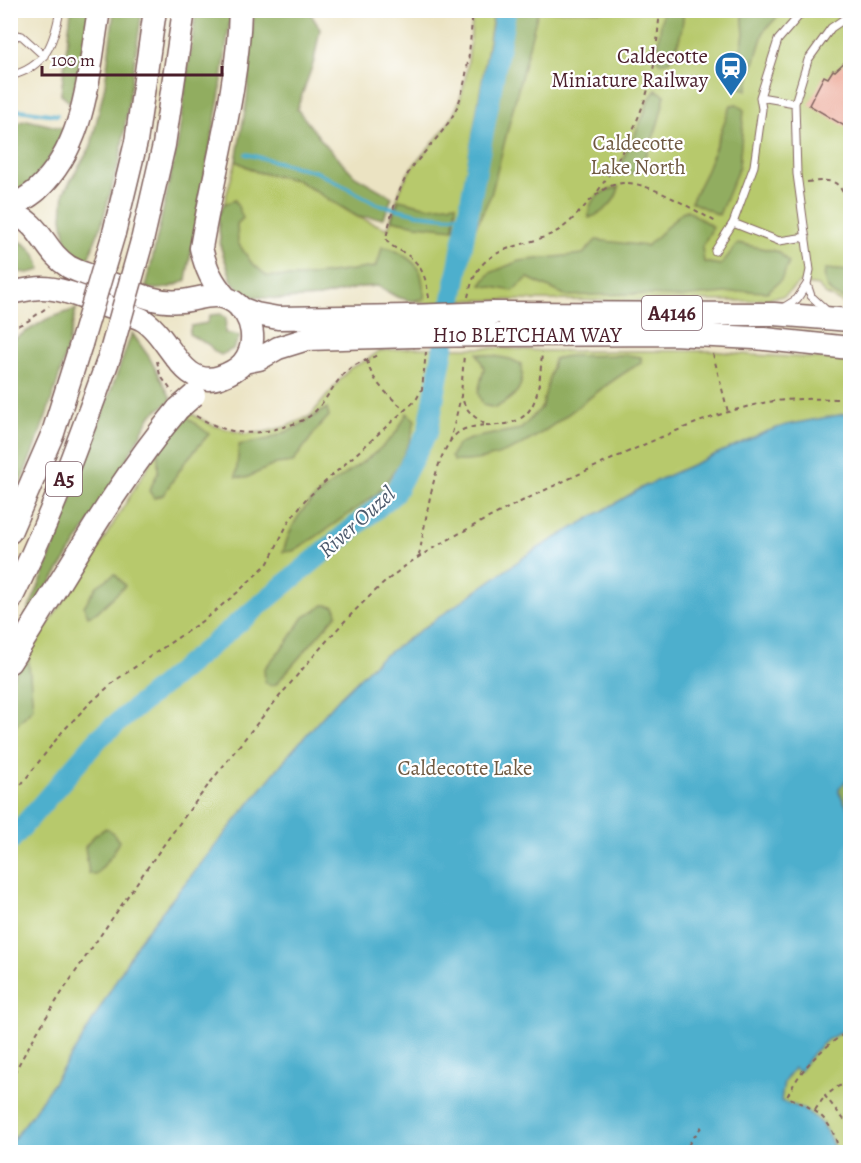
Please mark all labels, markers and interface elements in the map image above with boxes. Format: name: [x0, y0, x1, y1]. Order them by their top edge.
scale bar: [42, 39, 222, 77]
place label: Caldecotte Miniature Railway: [551, 42, 709, 94]
text: 100 m: [51, 48, 95, 72]
station icon: Caldecotte Miniature Railway: [713, 50, 749, 97]
park label: Caldecotte Lake North: [590, 129, 686, 181]
road number: A4146: [642, 296, 702, 330]
street label: H10 BLETCHAM WAY: [432, 321, 622, 349]
road number: A5: [46, 462, 82, 496]
water label: River Ouzel: [312, 479, 402, 565]
park label: Caldecotte Lake: [397, 754, 533, 782]

